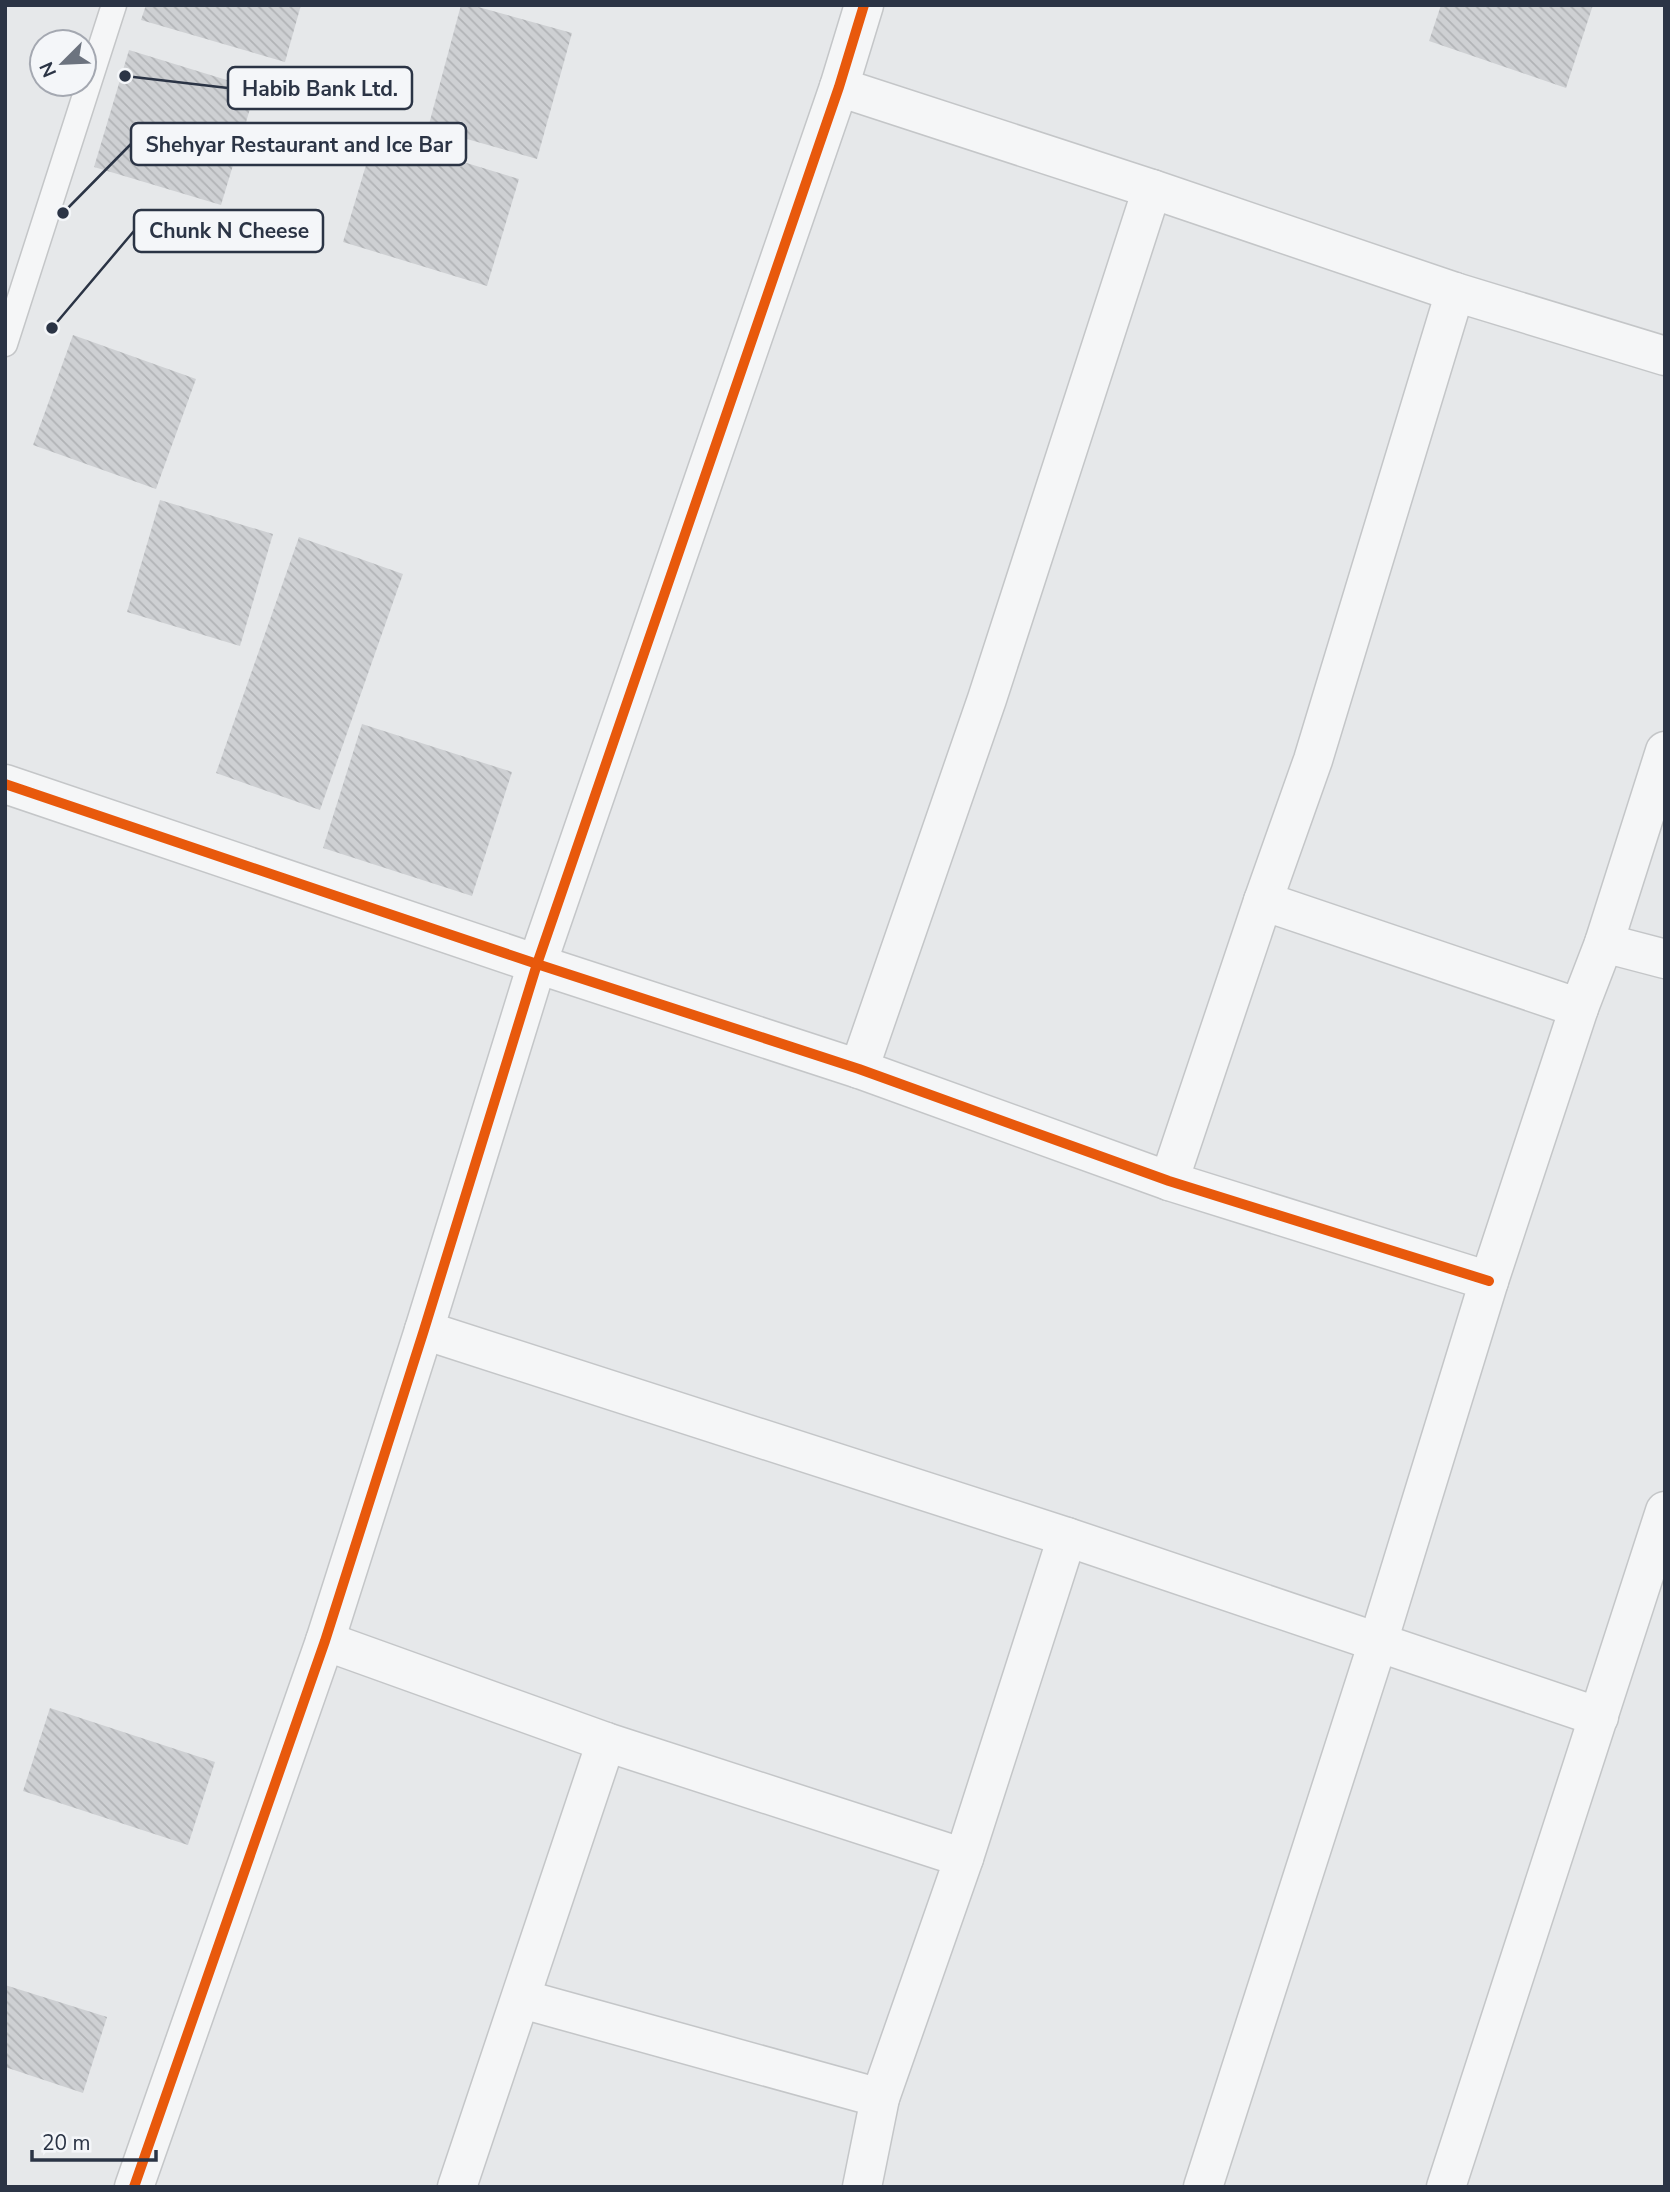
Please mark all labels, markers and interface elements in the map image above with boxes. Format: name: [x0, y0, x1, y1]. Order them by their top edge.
north arrow: [28, 28, 98, 98]
text: N: [34, 58, 63, 81]
callout: Habib Bank Ltd.: [228, 67, 412, 109]
text: Habib Bank Ltd.: [242, 75, 398, 103]
callout: Shehyar Restaurant and Ice Bar: [131, 123, 466, 165]
text: Shehyar Restaurant and Ice Bar: [145, 131, 453, 159]
callout: Chunk N Cheese: [134, 210, 323, 252]
text: Chunk N Cheese: [149, 217, 309, 245]
scale bar: [32, 2118, 156, 2162]
text: 20 m: [42, 2129, 91, 2157]

